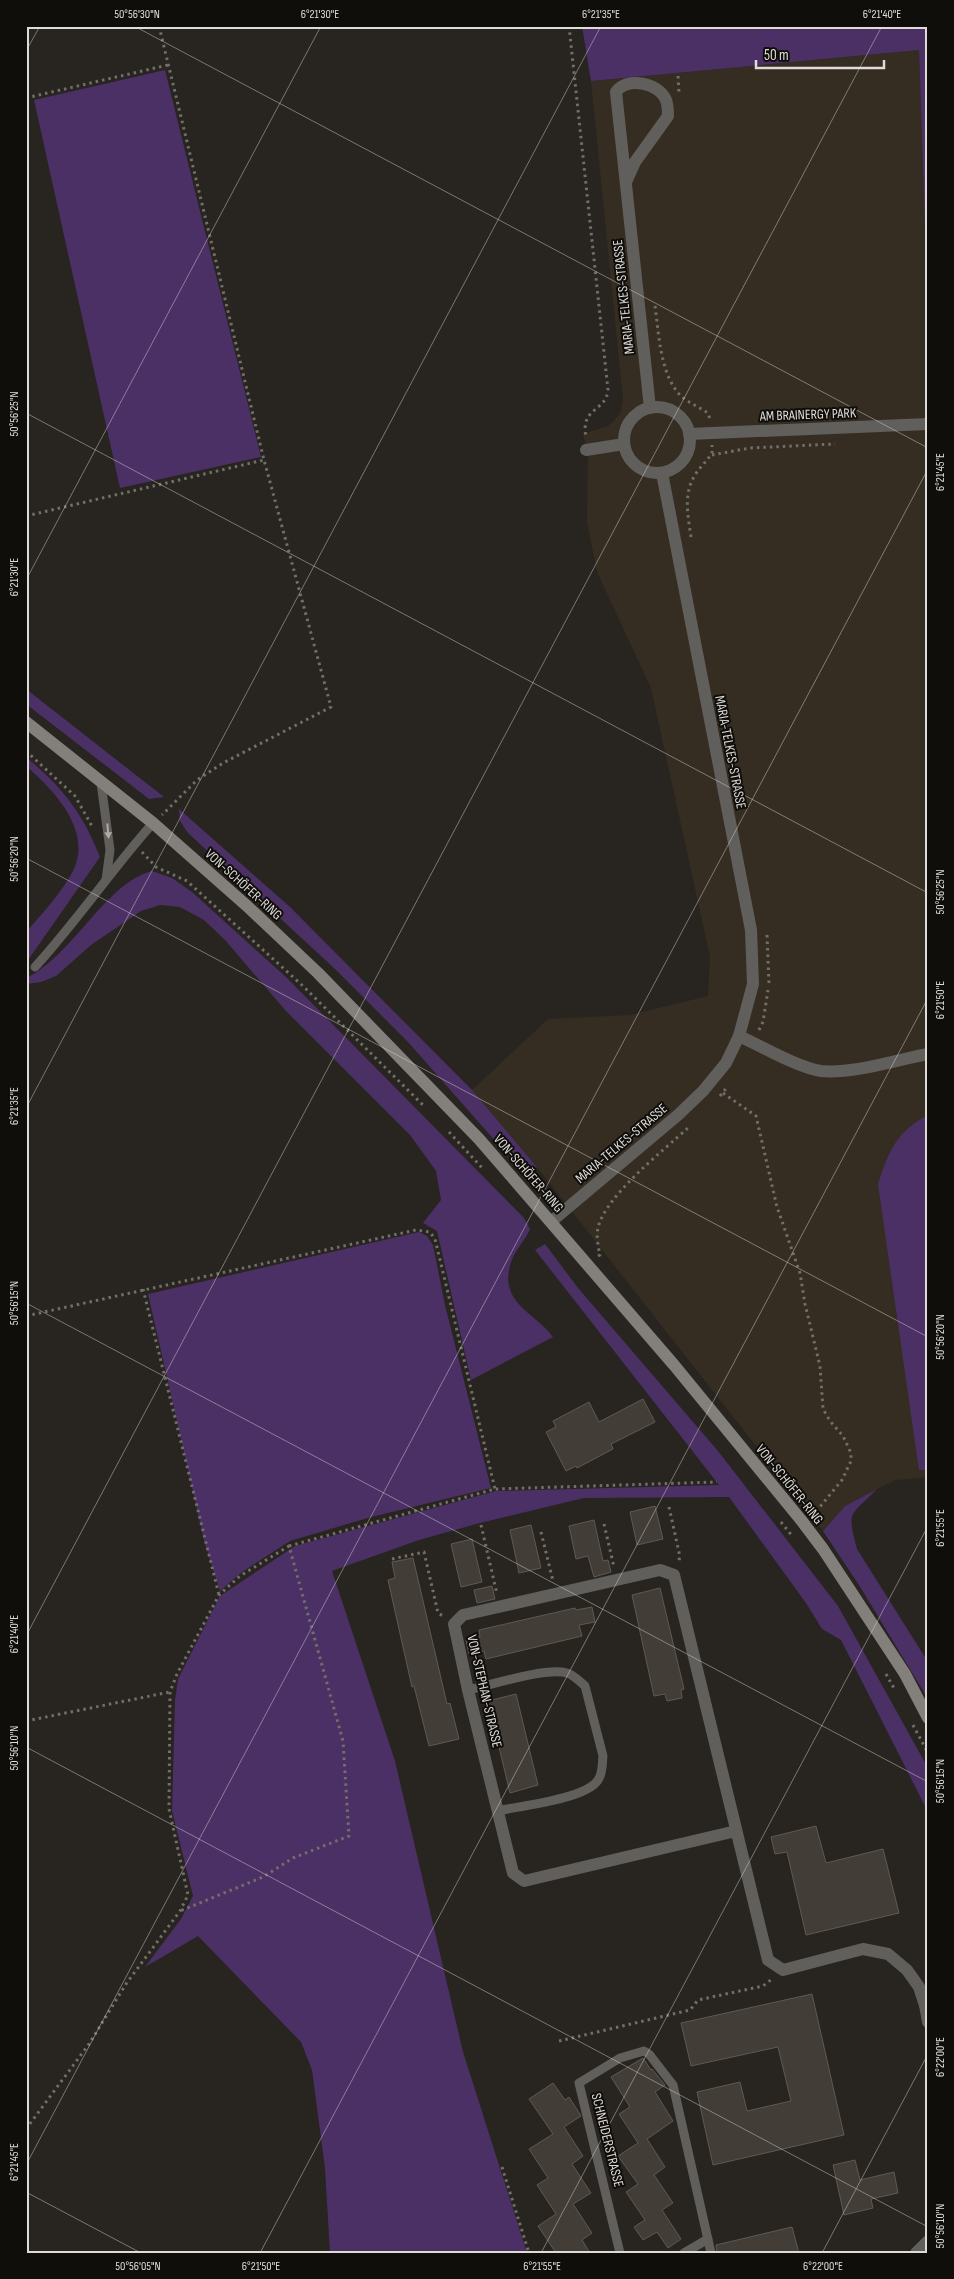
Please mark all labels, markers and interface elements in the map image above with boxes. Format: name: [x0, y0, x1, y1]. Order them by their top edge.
text: 50°56'30"N: [114, 7, 160, 22]
text: 6°21'30"E: [301, 7, 339, 22]
text: 6°21'35"E: [582, 7, 620, 22]
text: 6°21'40"E: [863, 7, 901, 22]
scale bar: [756, 38, 884, 70]
text: 50 m: [764, 46, 789, 65]
street label: MARIA-TELKES-STRASSE: [609, 239, 638, 355]
text: 50°56'25"N: [7, 391, 22, 437]
street label: AM BRAINERGY PARK: [758, 404, 857, 425]
text: 6°21'45"E: [933, 453, 948, 491]
text: 6°21'30"E: [7, 558, 22, 596]
street label: MARIA-TELKES-STRASSE: [711, 694, 750, 810]
one-way arrow: [104, 824, 112, 840]
text: 50°56'20"N: [7, 836, 22, 882]
street label: VON-SCHÖFER-RING: [202, 845, 286, 923]
text: 50°56'25"N: [933, 869, 948, 915]
text: 6°21'50"E: [933, 981, 948, 1019]
text: 6°21'35"E: [7, 1087, 22, 1125]
street label: MARIA-TELKES-STRASSE: [572, 1100, 671, 1187]
street label: VON-SCHÖFER-RING: [490, 1131, 567, 1216]
text: 50°56'15"N: [7, 1281, 22, 1325]
text: 50°56'20"N: [933, 1314, 948, 1360]
street label: VON-SCHÖFER-RING: [752, 1441, 827, 1528]
text: 6°21'55"E: [933, 1509, 948, 1547]
text: 6°21'40"E: [7, 1615, 22, 1653]
street label: VON-STEPHAN-STRASSE: [463, 1633, 506, 1749]
text: 50°56'10"N: [7, 1726, 22, 1770]
text: 50°56'15"N: [933, 1759, 948, 1803]
text: 6°22'00"E: [933, 2037, 948, 2077]
street label: SCHNEIDERSTRASSE: [588, 2091, 627, 2189]
text: 6°21'45"E: [7, 2143, 22, 2181]
text: 50°56'10"N: [933, 2204, 948, 2248]
text: 50°56'05"N: [115, 2259, 161, 2274]
text: 6°21'50"E: [242, 2259, 280, 2274]
text: 6°21'55"E: [523, 2259, 561, 2274]
text: 6°22'00"E: [803, 2259, 843, 2274]

